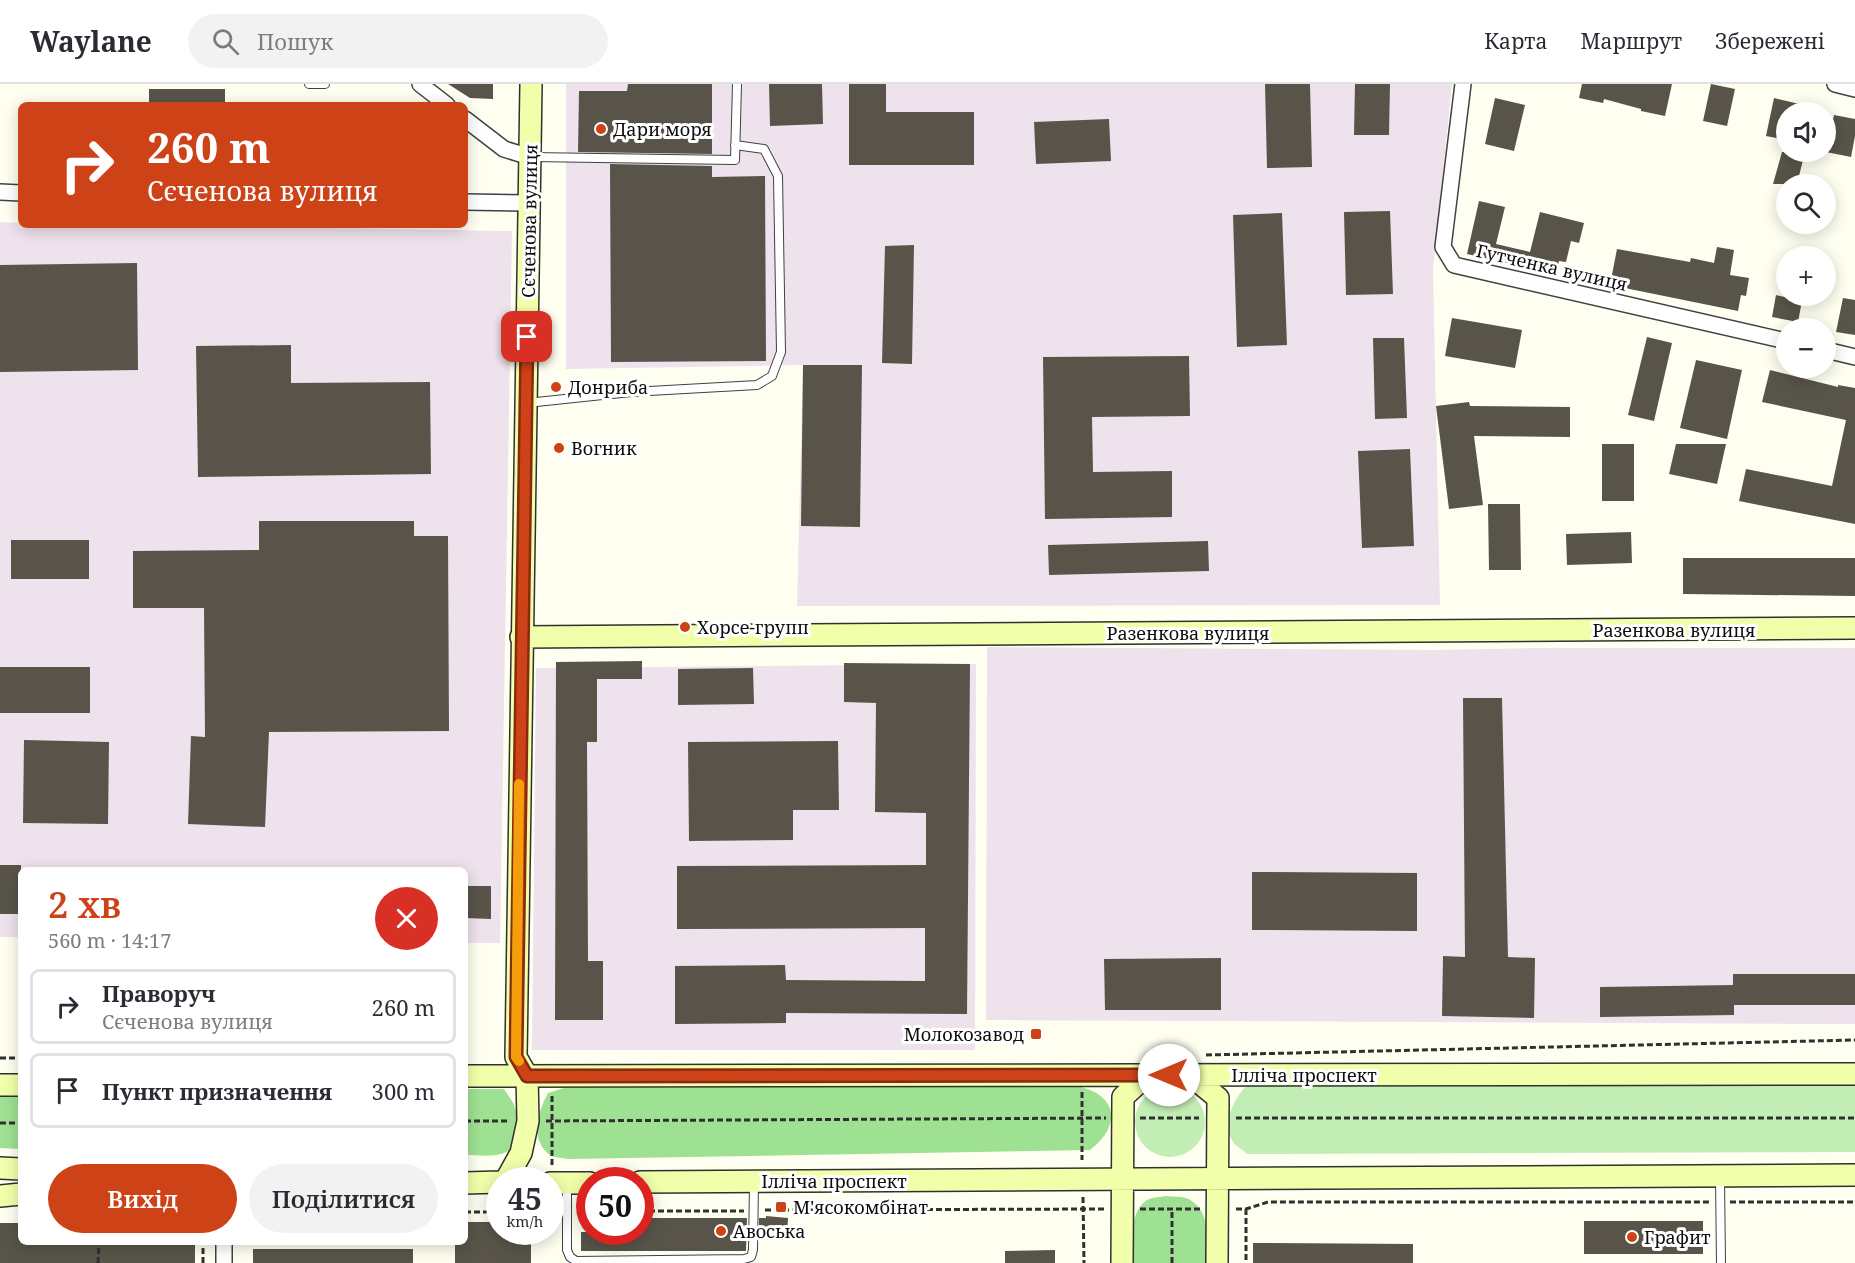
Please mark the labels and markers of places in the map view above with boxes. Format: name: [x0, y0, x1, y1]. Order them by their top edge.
place label: Дари моря: [613, 117, 712, 141]
marker: Дари моря: [594, 122, 608, 136]
pin: [501, 311, 552, 362]
place label: Донриба: [568, 375, 648, 399]
marker: Донриба: [549, 380, 563, 394]
place label: Вогник: [571, 436, 637, 460]
marker: Вогник: [552, 441, 566, 455]
place label: Хорсе-групп: [697, 615, 809, 639]
marker: Хорсе-групп: [678, 620, 692, 634]
place label: Молокозавод: [904, 1022, 1024, 1046]
marker: Молокозавод: [1029, 1027, 1043, 1041]
place label: М'ясокомбінат: [793, 1195, 929, 1219]
marker: М'ясокомбінат: [774, 1200, 788, 1214]
place label: Авоська: [733, 1219, 806, 1243]
marker: Авоська: [714, 1224, 728, 1238]
place label: Графит: [1644, 1225, 1711, 1249]
marker: Графит: [1625, 1230, 1639, 1244]

